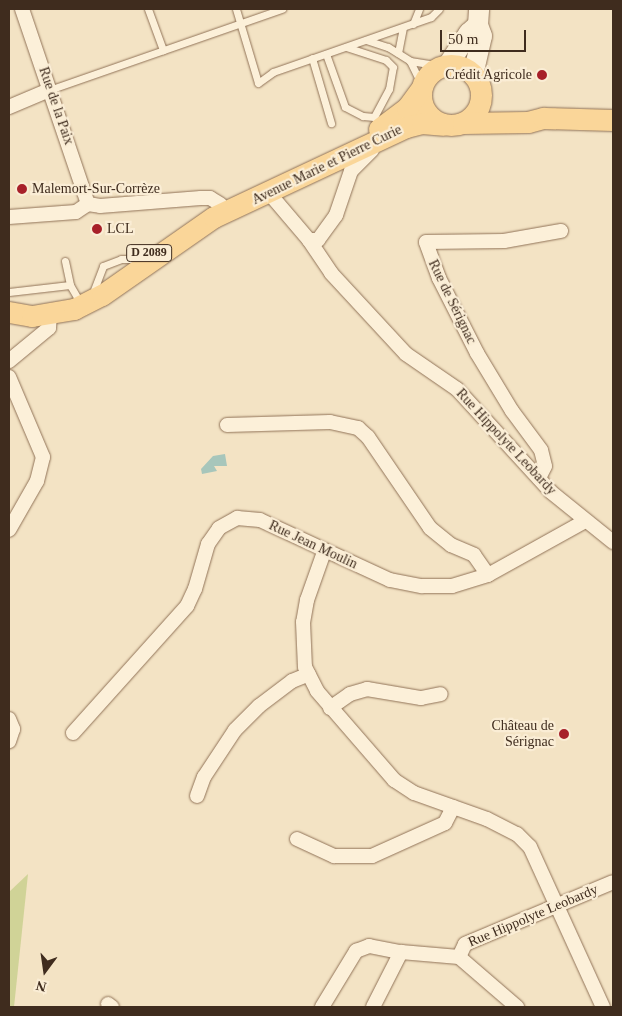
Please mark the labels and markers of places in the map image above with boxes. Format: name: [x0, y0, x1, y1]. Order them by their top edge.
place label: Crédit Agricole: [445, 67, 532, 83]
marker: Crédit Agricole: [536, 69, 548, 81]
place label: Malemort-Sur-Corrèze: [32, 181, 160, 197]
marker: Malemort-Sur-Corrèze: [16, 183, 28, 195]
place label: LCL: [107, 221, 133, 237]
marker: LCL: [91, 223, 103, 235]
place label: Château de Sérignac: [491, 718, 554, 750]
marker: Château de Sérignac: [558, 728, 570, 740]

